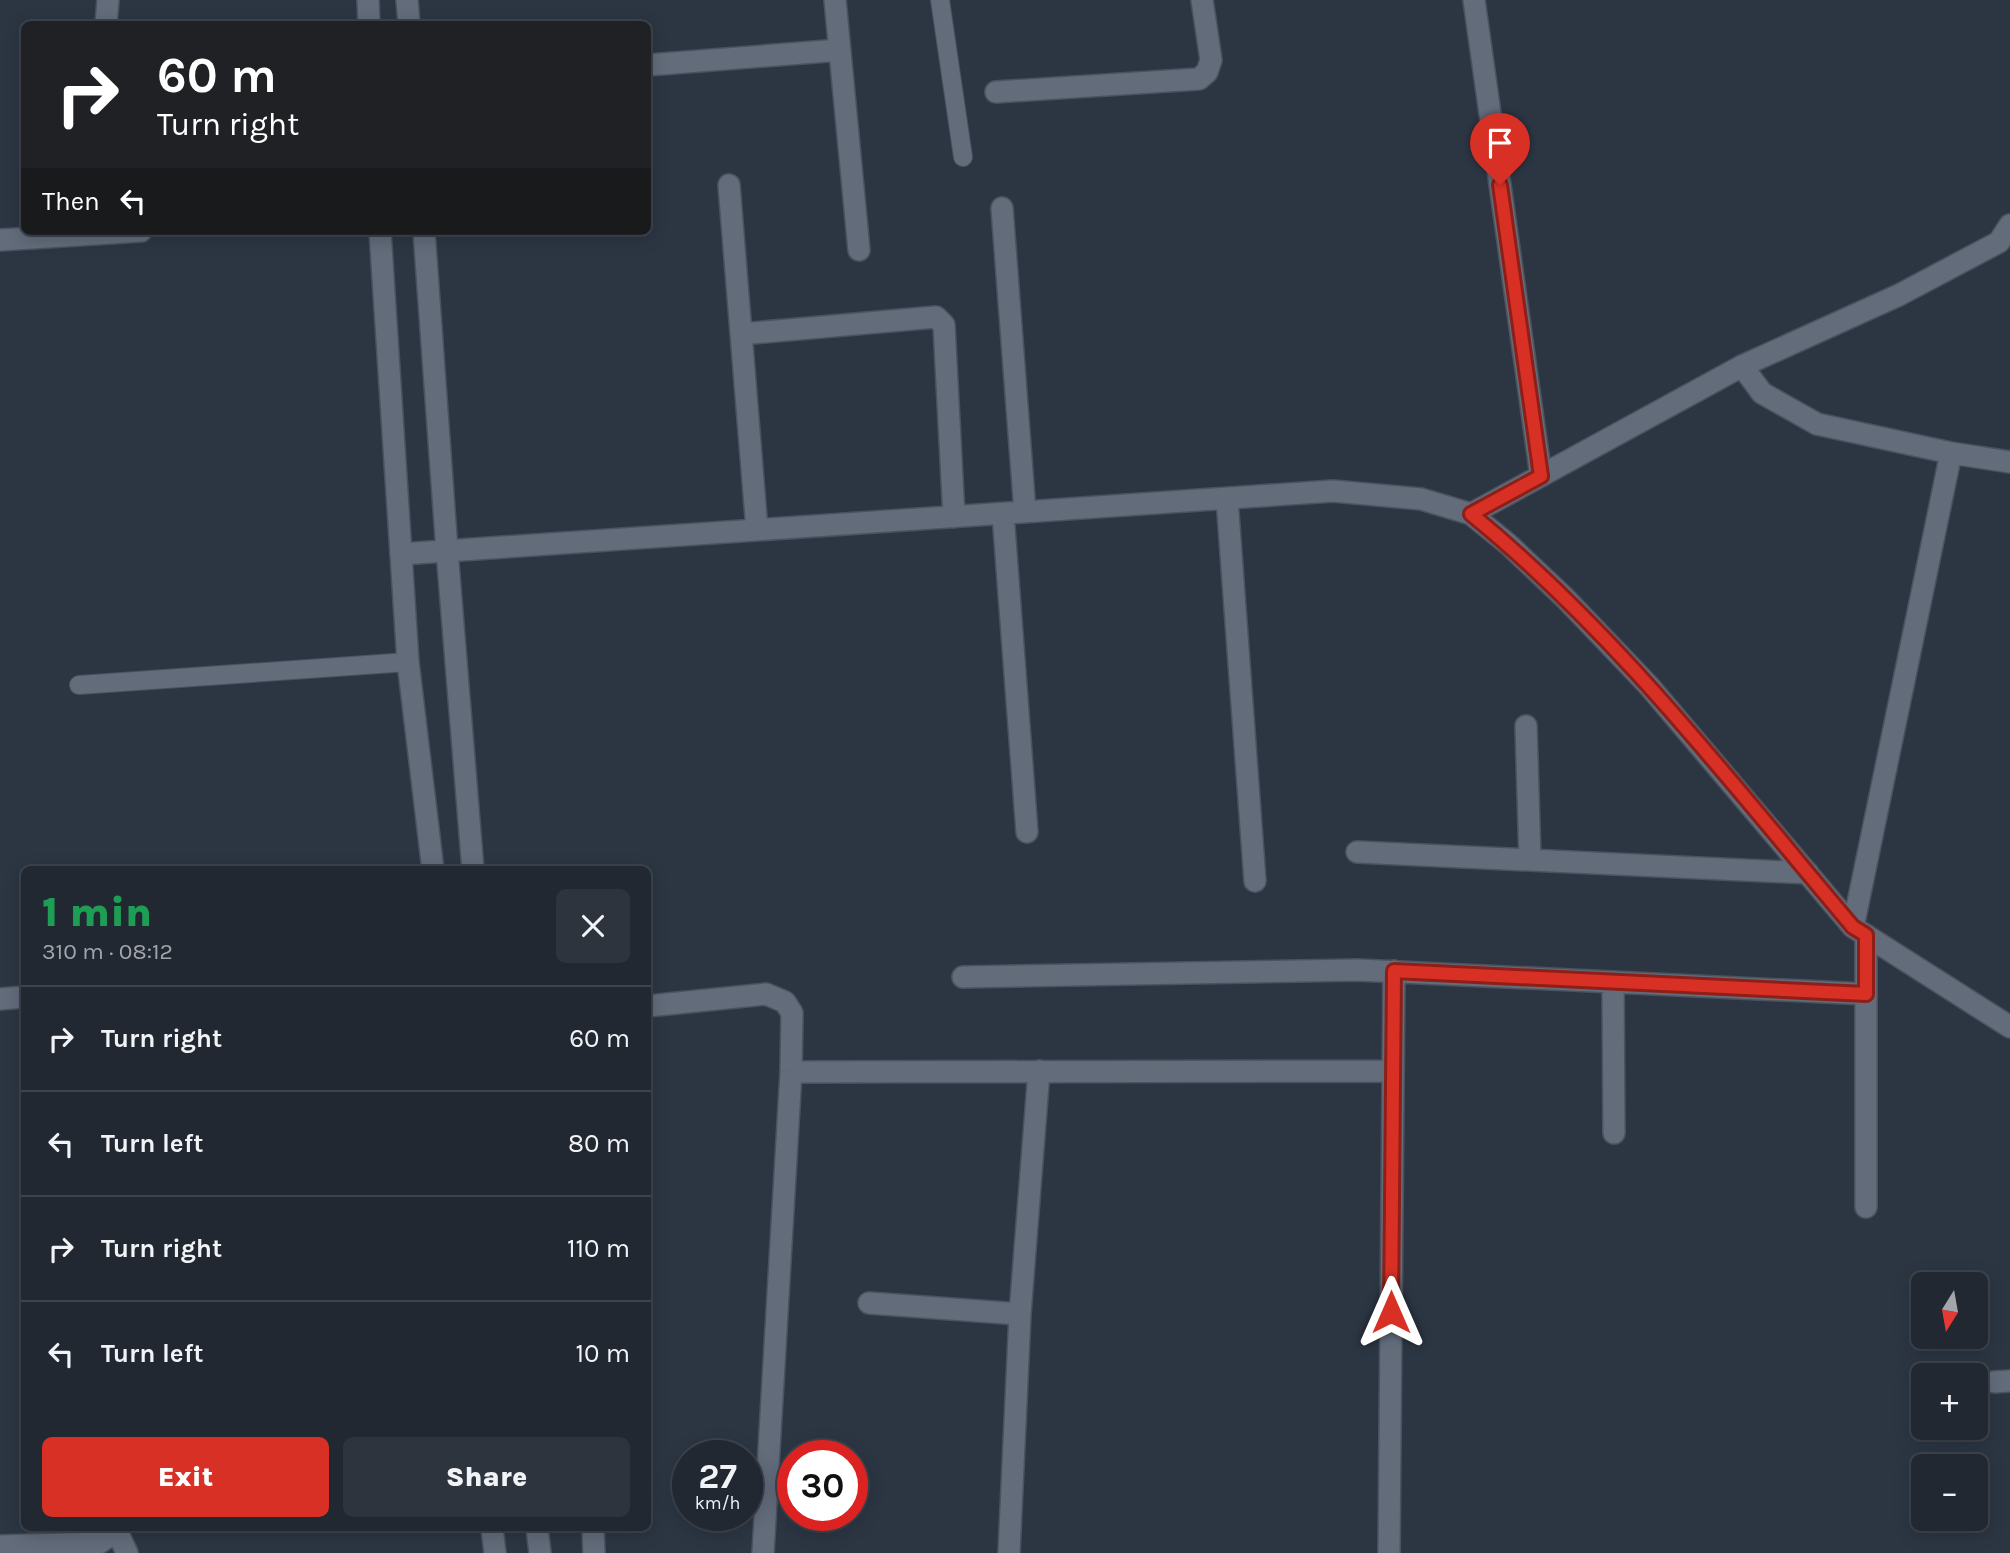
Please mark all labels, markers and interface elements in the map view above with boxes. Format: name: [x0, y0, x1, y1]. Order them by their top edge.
text: 60 m: [157, 47, 277, 104]
icon: right: [42, 49, 133, 140]
text: Turn right: [157, 106, 299, 143]
pin: [1470, 113, 1530, 185]
icon: arrive: [1481, 124, 1519, 162]
icon: left: [114, 182, 152, 220]
text: Then: [42, 186, 100, 217]
text: 1 min: [42, 887, 152, 937]
button: close: [556, 889, 630, 963]
text: 310 m · 08:12: [42, 938, 173, 965]
icon: right: [42, 1020, 80, 1058]
text: Turn right: [101, 1023, 222, 1054]
text: 60 m: [569, 1023, 630, 1054]
icon: left: [42, 1125, 80, 1163]
text: Turn left: [101, 1128, 203, 1159]
text: 80 m: [568, 1128, 630, 1159]
icon: right: [42, 1230, 80, 1268]
text: Turn right: [101, 1233, 222, 1264]
text: 110 m: [567, 1233, 630, 1264]
north arrow: [1911, 1272, 1988, 1349]
map controls: [1911, 1272, 1988, 1531]
position arrow: [1354, 1275, 1428, 1349]
icon: left: [42, 1335, 80, 1373]
text: Turn left: [101, 1338, 203, 1369]
text: 10 m: [575, 1338, 630, 1369]
button: +: [1911, 1363, 1988, 1440]
button: Exit: [42, 1437, 329, 1517]
button: Share: [343, 1437, 630, 1517]
speed limit sign: 30: [777, 1440, 868, 1531]
button: −: [1911, 1454, 1988, 1531]
text: 27: [698, 1456, 737, 1497]
text: km/h: [695, 1492, 740, 1514]

